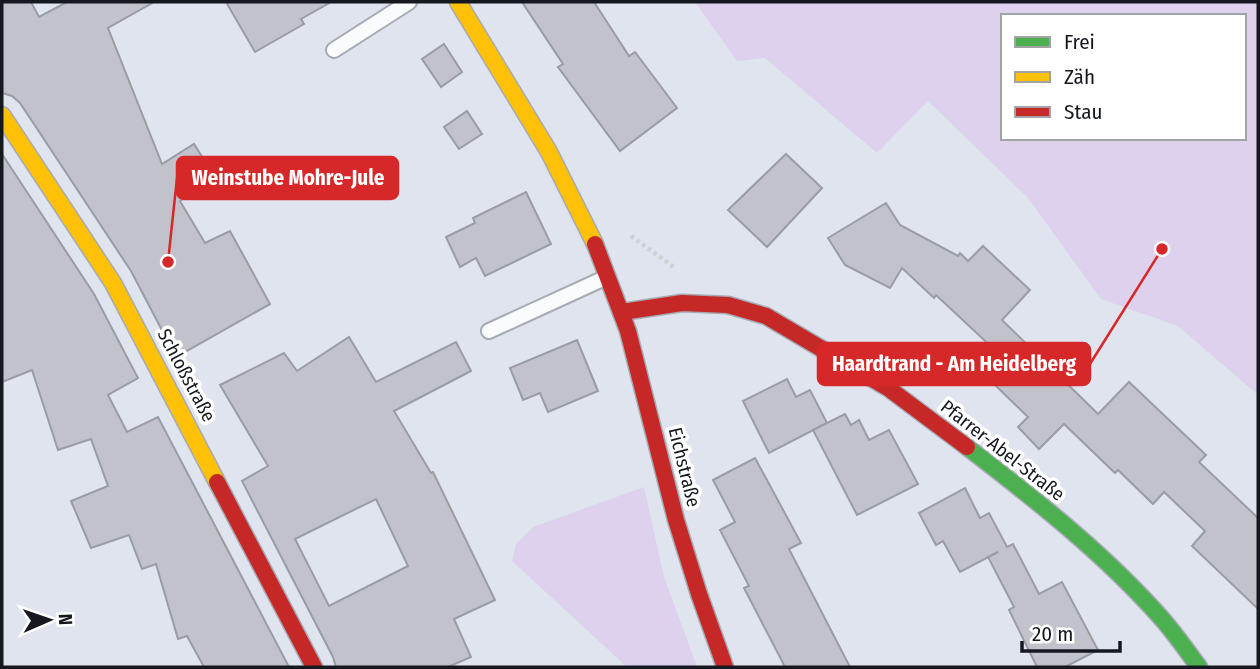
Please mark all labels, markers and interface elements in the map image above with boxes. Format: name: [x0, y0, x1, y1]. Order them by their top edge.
legend: [1001, 14, 1246, 140]
text: Frei: [1064, 29, 1095, 55]
text: Zäh: [1064, 64, 1095, 90]
text: Stau: [1064, 99, 1102, 125]
callout: Weinstube Mohre-Jule: [177, 157, 398, 199]
text: Weinstube Mohre-Jule: [192, 165, 385, 191]
street label: Schloßstraße: [152, 325, 221, 426]
callout: Haardtrand - Am Heidelberg: [818, 343, 1090, 385]
text: Haardtrand - Am Heidelberg: [832, 351, 1077, 377]
street label: Pfarrer-Abel-Straße: [936, 395, 1069, 506]
street label: Eichstraße: [664, 425, 705, 509]
north arrow: [14, 585, 84, 655]
scale bar: [1022, 610, 1120, 654]
text: N: [54, 613, 77, 626]
text: 20 m: [1032, 621, 1073, 647]

